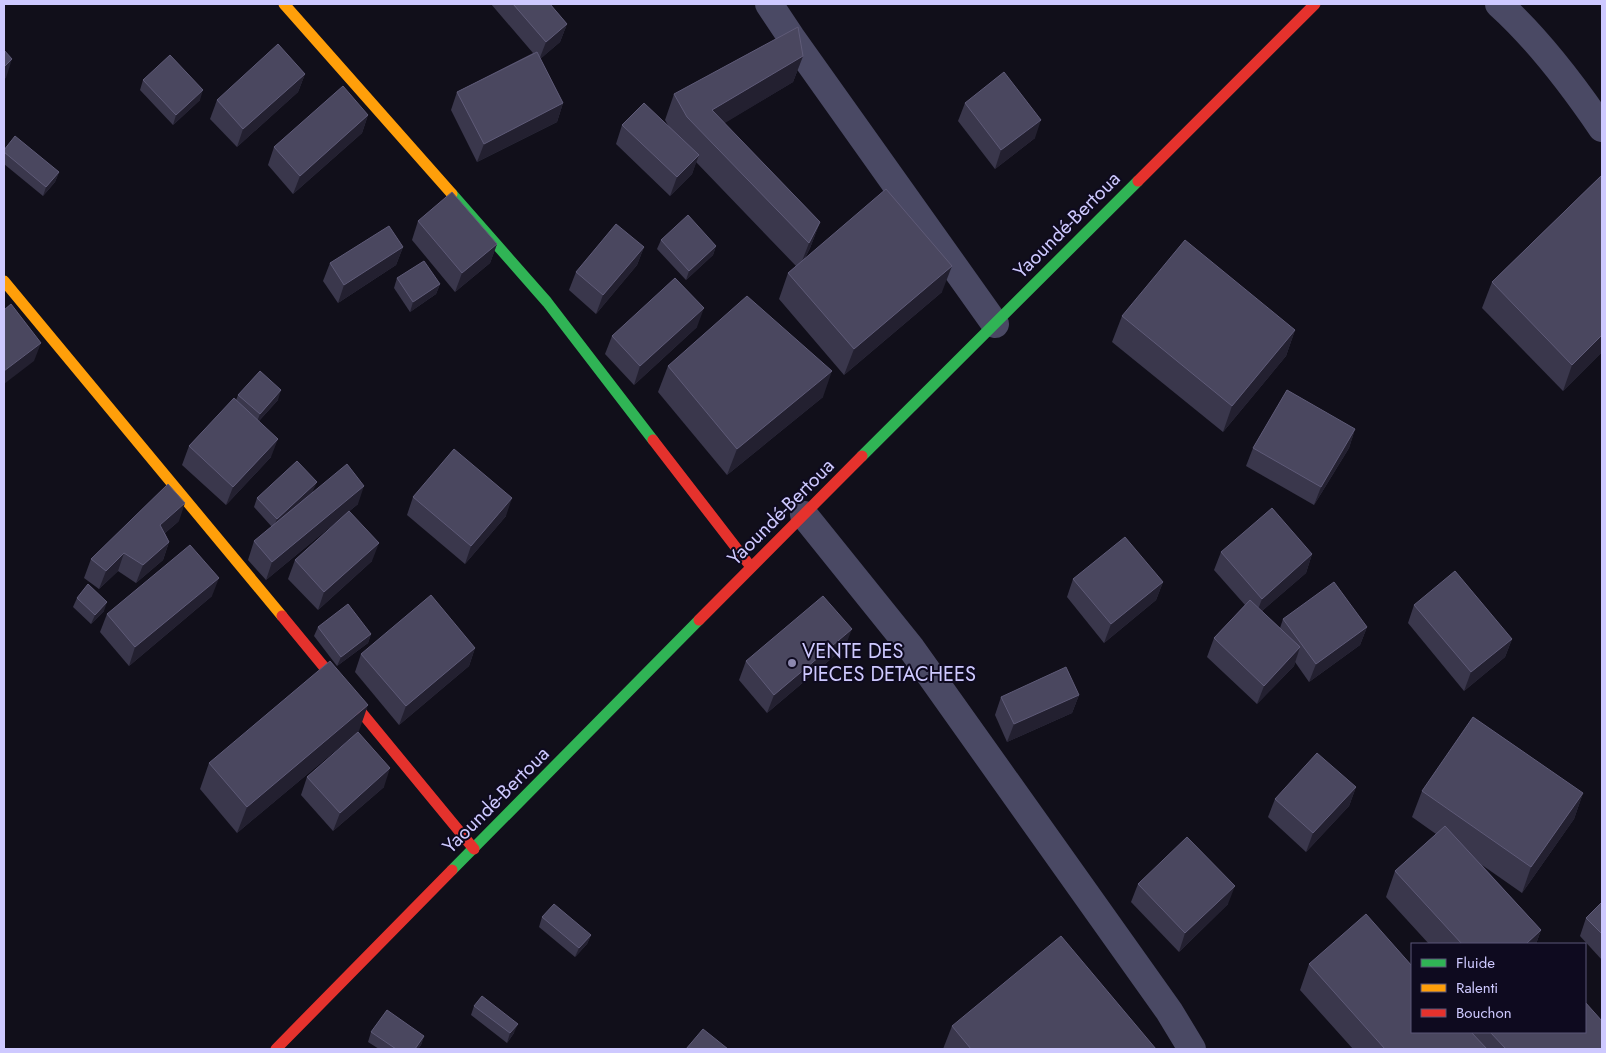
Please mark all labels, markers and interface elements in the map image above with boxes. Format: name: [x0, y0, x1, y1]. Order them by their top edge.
street label: Yaoundé-Bertoua: [1007, 165, 1127, 285]
street label: Yaoundé-Bertoua: [721, 452, 841, 572]
place label: VENTE DES PIECES DETACHEES: [802, 637, 976, 689]
marker: VENTE DES PIECES DETACHEES: [786, 657, 798, 669]
street label: Yaoundé-Bertoua: [436, 740, 556, 860]
legend: [1411, 943, 1586, 1033]
text: Fluide: [1456, 952, 1495, 974]
text: Ralenti: [1456, 977, 1498, 999]
text: Bouchon: [1456, 1002, 1512, 1024]

